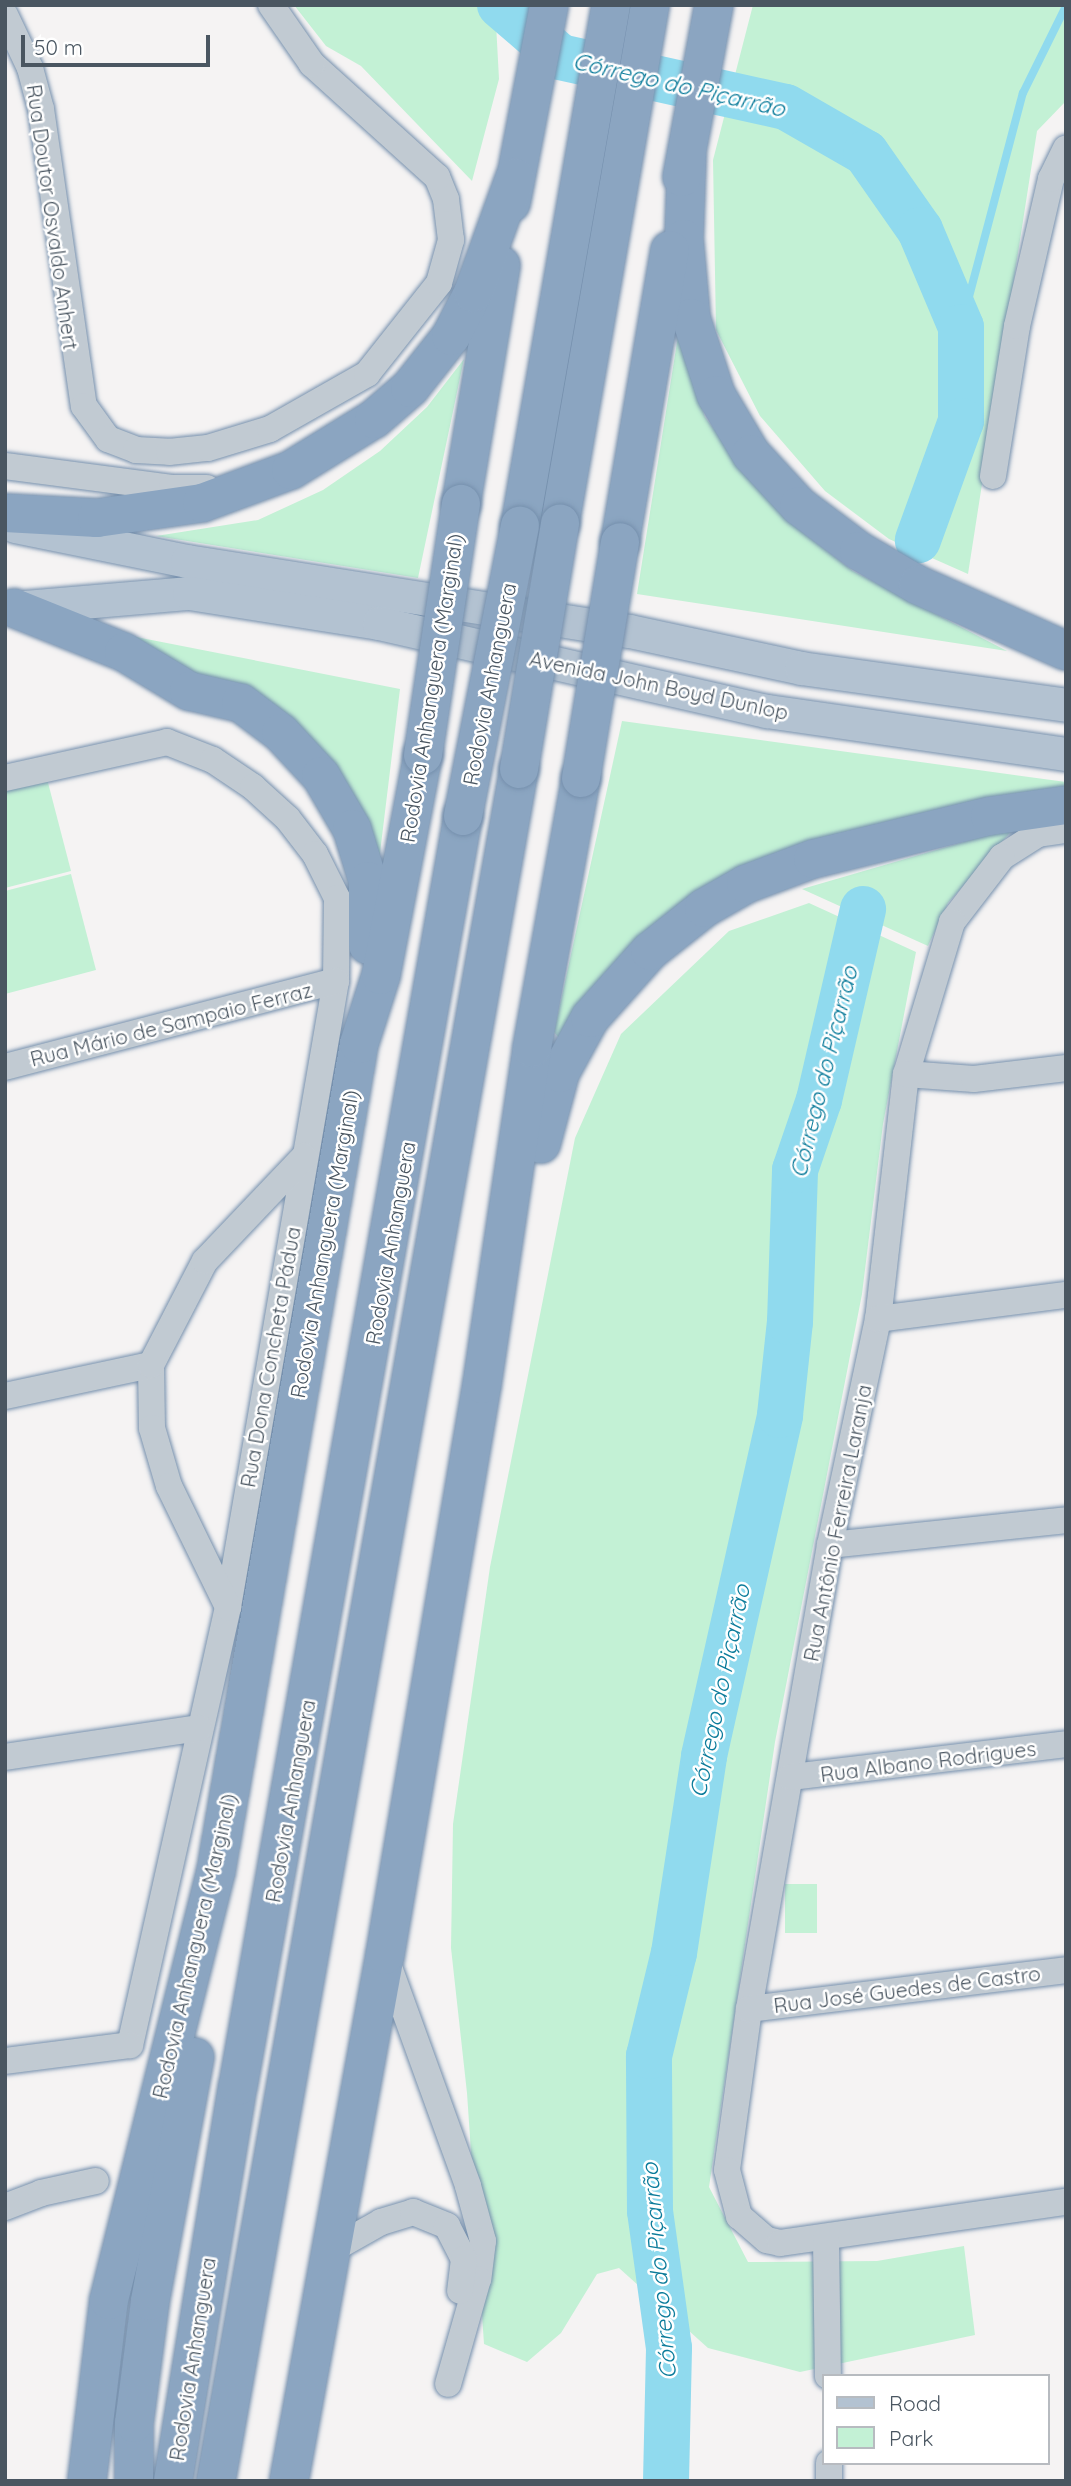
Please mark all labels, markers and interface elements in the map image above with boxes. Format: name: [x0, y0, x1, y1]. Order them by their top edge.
scale bar: [24, 21, 214, 65]
text: 50 m: [34, 34, 83, 60]
water label: Córrego do Piçarrão: [570, 47, 788, 123]
street label: Rua Doutor Osvaldo Anhert: [22, 83, 84, 351]
street label: Rodovia Anhanguera (Marginal): [394, 532, 468, 844]
street label: Rodovia Anhanguera: [457, 581, 521, 787]
street label: Avenida John Boyd Dunlop: [527, 645, 791, 725]
water label: Córrego do Piçarrão: [784, 963, 864, 1181]
street label: Rua Mário de Sampaio Ferraz: [27, 977, 315, 1071]
street label: Rodovia Anhanguera (Marginal): [284, 1088, 364, 1400]
street label: Rodovia Anhanguera: [360, 1139, 420, 1347]
street label: Rua Dona Concheta Pádua: [235, 1225, 305, 1489]
street label: Rua Antônio Ferreira Laranja: [798, 1382, 876, 1664]
water label: Córrego do Piçarrão: [684, 1582, 756, 1800]
street label: Rodovia Anhanguera: [260, 1697, 320, 1905]
street label: Rua Albano Rodrigues: [819, 1735, 1037, 1787]
street label: Rodovia Anhanguera (Marginal): [147, 1791, 241, 2101]
street label: Rua José Guedes de Castro: [772, 1960, 1042, 2018]
water label: Córrego do Piçarrão: [636, 2162, 682, 2380]
street label: Rodovia Anhanguera: [163, 2255, 221, 2463]
legend: [822, 2374, 1050, 2465]
text: Road: [889, 2390, 941, 2416]
text: Park: [889, 2425, 933, 2451]

